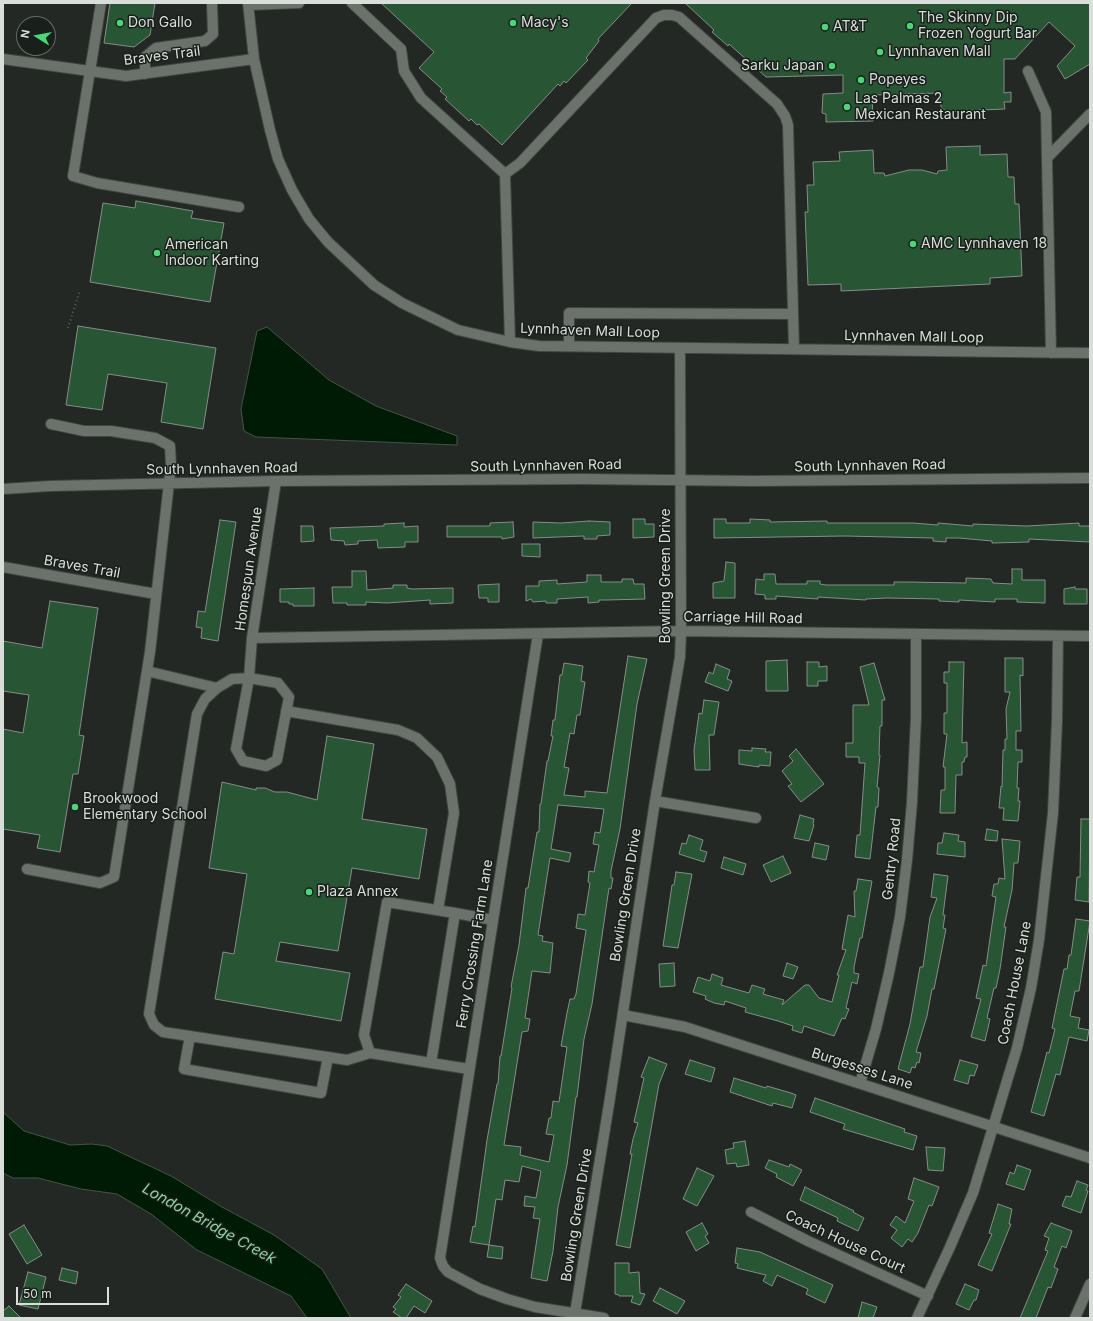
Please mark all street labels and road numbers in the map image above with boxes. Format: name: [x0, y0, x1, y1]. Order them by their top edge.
street label: Braves Trail: [123, 43, 201, 69]
street label: Lynnhaven Mall Loop: [520, 320, 660, 342]
street label: Lynnhaven Mall Loop: [844, 327, 984, 347]
street label: South Lynnhaven Road: [470, 456, 622, 476]
street label: South Lynnhaven Road: [794, 456, 946, 476]
street label: South Lynnhaven Road: [146, 459, 298, 479]
street label: Homespun Avenue: [232, 506, 266, 632]
street label: Bowling Green Drive: [658, 508, 674, 644]
street label: Braves Trail: [42, 552, 122, 582]
street label: Carriage Hill Road: [683, 609, 803, 627]
street label: Gentry Road: [879, 817, 905, 901]
street label: Bowling Green Drive: [607, 827, 645, 963]
street label: Ferry Crossing Farm Lane: [453, 858, 497, 1030]
street label: Coach House Lane: [995, 920, 1035, 1046]
street label: Burgesses Lane: [809, 1045, 915, 1093]
street label: Bowling Green Drive: [558, 1147, 596, 1283]
street label: Coach House Court: [782, 1207, 908, 1277]

